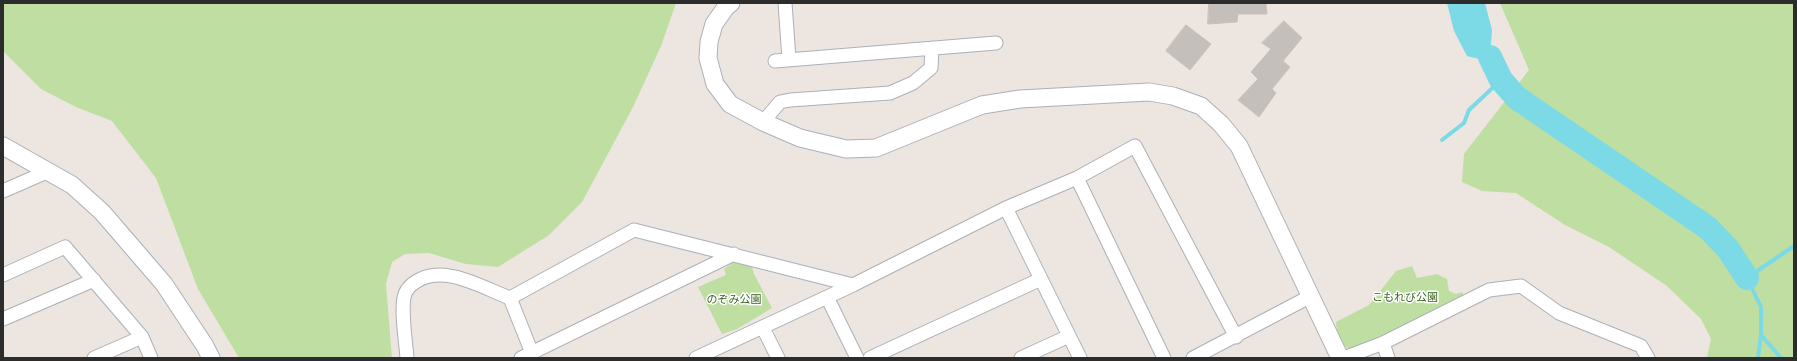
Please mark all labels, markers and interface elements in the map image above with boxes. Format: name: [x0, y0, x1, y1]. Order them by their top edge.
park label: こもれび公園: [1372, 291, 1438, 305]
park label: のぞみ公園: [707, 293, 761, 307]

